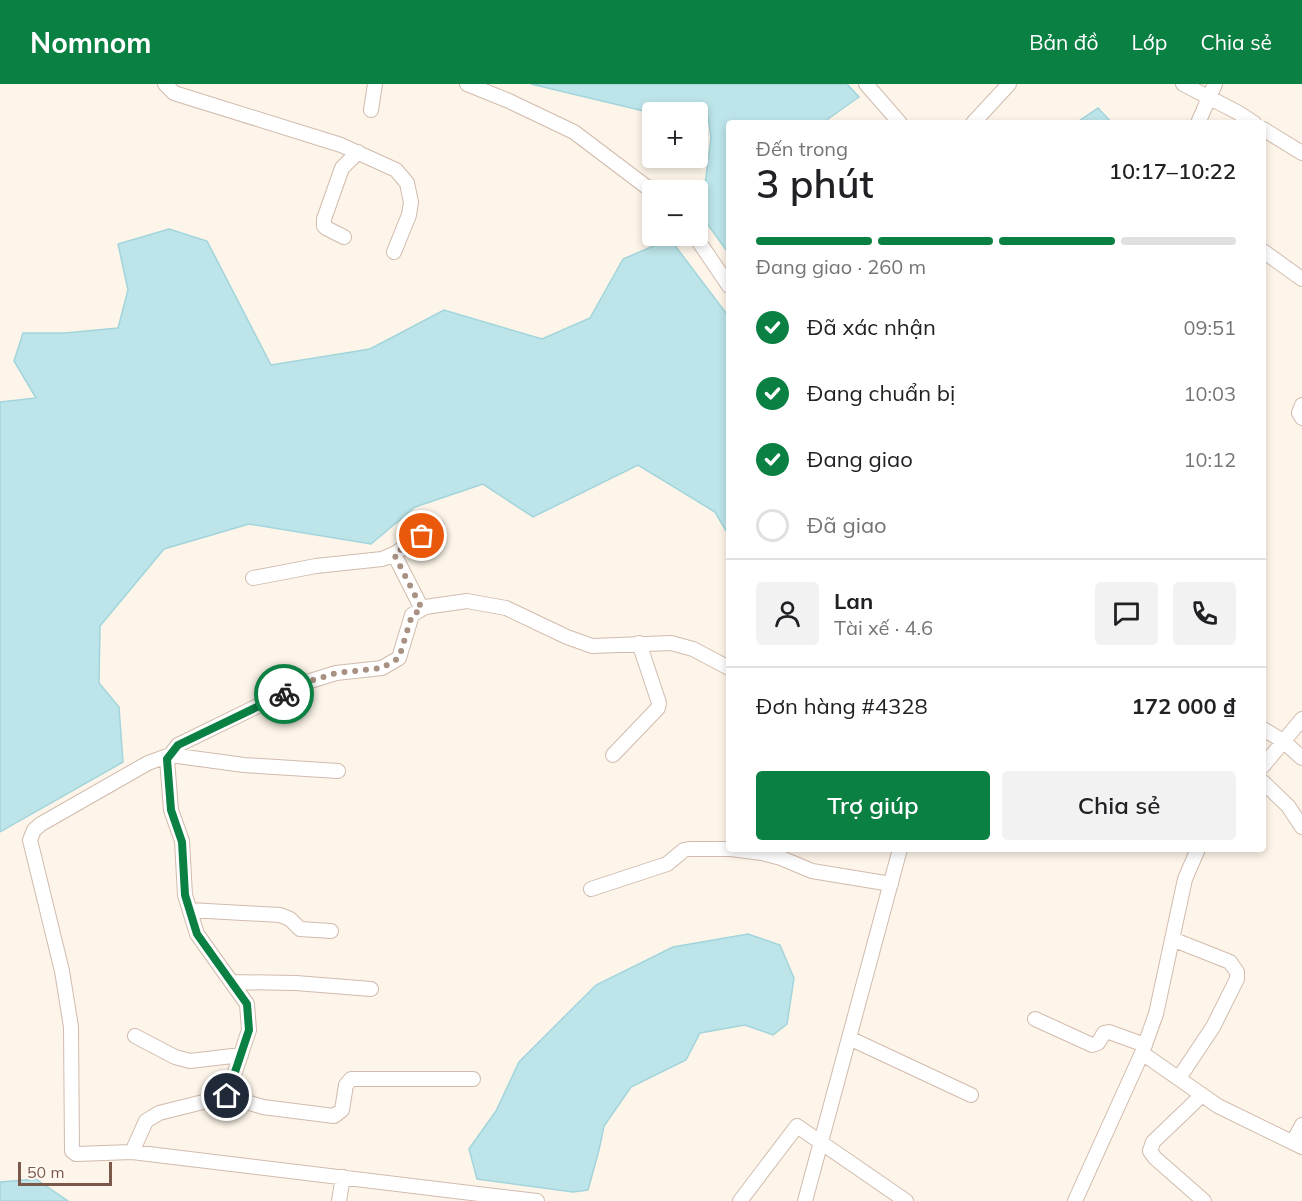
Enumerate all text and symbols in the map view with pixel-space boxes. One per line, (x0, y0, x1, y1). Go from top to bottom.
text: Nomnom (30, 25, 152, 60)
text: Bản đồ (1029, 29, 1098, 55)
text: Lớp (1131, 29, 1167, 55)
text: Chia sẻ (1200, 29, 1272, 55)
map controls (642, 102, 708, 246)
button: + (642, 102, 708, 168)
text: Đến trong (756, 136, 848, 161)
text: 10:17–10:22 (1109, 157, 1236, 185)
text: 3 phút (756, 159, 874, 208)
button: − (642, 180, 708, 246)
text: Đang giao · 260 m (756, 254, 926, 279)
icon: check (756, 311, 789, 344)
text: Đã xác nhận (807, 313, 936, 341)
text: 09:51 (1183, 315, 1236, 340)
icon: check (756, 377, 789, 410)
text: Đang chuẩn bị (807, 379, 955, 407)
text: 10:03 (1183, 381, 1236, 406)
icon: check (756, 443, 789, 476)
text: Đang giao (807, 445, 913, 473)
text: 10:12 (1183, 447, 1236, 472)
pin (396, 510, 447, 561)
text: Đã giao (807, 511, 887, 539)
icon: bag (405, 519, 438, 552)
button: person (756, 582, 819, 645)
button: chat (1095, 582, 1158, 645)
button: phone (1173, 582, 1236, 645)
text: Lan (834, 587, 873, 615)
text: Tài xế · 4.6 (834, 615, 933, 640)
courier (254, 664, 314, 724)
icon: bike (268, 678, 301, 711)
text: Đơn hàng #4328 (756, 692, 928, 720)
text: 172 000 ₫ (1132, 692, 1236, 720)
button: Trợ giúp (756, 771, 990, 840)
button: Chia sẻ (1002, 771, 1236, 840)
pin (201, 1070, 252, 1121)
icon: home (210, 1079, 243, 1112)
scale bar (18, 1159, 112, 1186)
text: 50 m (27, 1162, 64, 1182)

